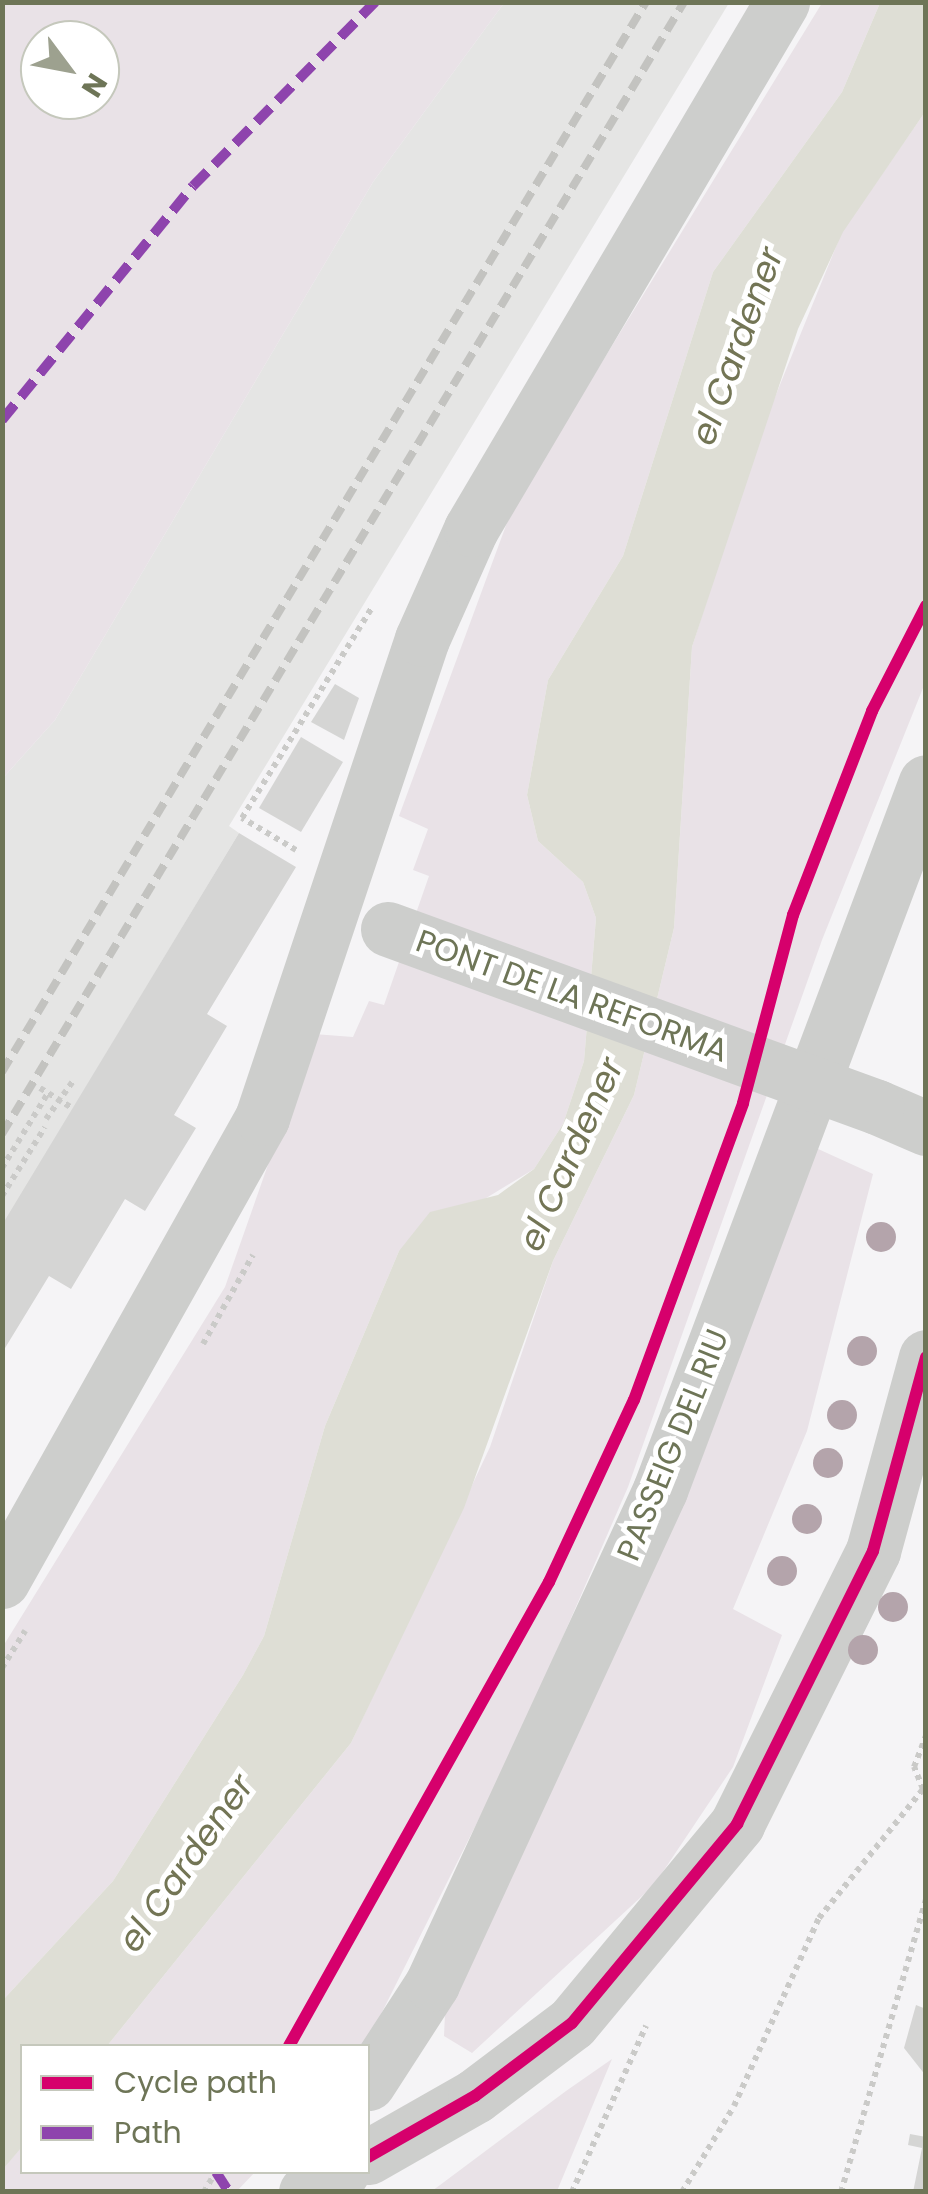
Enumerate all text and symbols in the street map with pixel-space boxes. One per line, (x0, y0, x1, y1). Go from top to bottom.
north arrow (20, 20, 120, 120)
text: N (72, 66, 116, 104)
water label: el Cardener (682, 242, 792, 450)
street label: PONT DE LA REFORMA (411, 922, 733, 1070)
water label: el Cardener (510, 1051, 632, 1257)
street label: PASSEIG DEL RIU (609, 1324, 737, 1566)
water label: el Cardener (109, 1766, 263, 1960)
legend (20, 2044, 370, 2174)
text: Cycle path (114, 2061, 277, 2104)
text: Path (114, 2111, 182, 2154)

